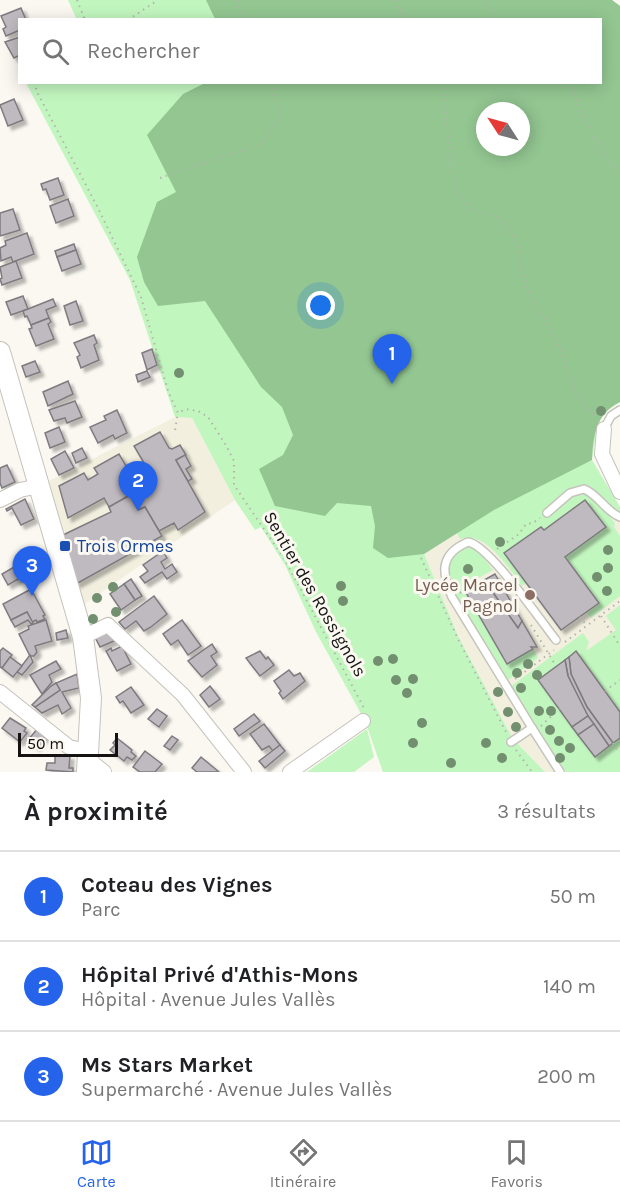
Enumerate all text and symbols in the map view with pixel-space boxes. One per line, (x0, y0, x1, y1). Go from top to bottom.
search box (18, 18, 602, 84)
icon: search (39, 35, 72, 68)
text: Rechercher (87, 38, 200, 64)
north arrow (476, 102, 530, 156)
your location (306, 291, 335, 320)
pin: 1 (372, 334, 412, 384)
pin: 2 (118, 462, 158, 511)
street label: Sentier des Rossignols (259, 507, 371, 681)
place label: Trois Ormes (77, 535, 174, 557)
marker: Trois Ormes (58, 539, 72, 553)
pin: 3 (12, 546, 51, 596)
place label: Lycée Marcel Pagnol (414, 574, 518, 617)
marker: Lycée Marcel Pagnol (523, 588, 537, 602)
scale bar (18, 730, 118, 758)
text: 50 m (27, 734, 64, 753)
text: À proximité (24, 796, 168, 827)
text: 3 résultats (497, 800, 596, 823)
text: Coteau des Vignes (81, 872, 273, 898)
text: 1 (40, 885, 47, 908)
text: 50 m (549, 885, 596, 908)
text: Parc (81, 898, 121, 921)
text: Hôpital Privé d'Athis-Mons (81, 962, 358, 988)
text: 2 (37, 975, 50, 998)
text: 140 m (543, 975, 596, 998)
text: Hôpital · Avenue Jules Vallès (81, 988, 336, 1011)
text: Ms Stars Market (81, 1052, 253, 1078)
text: 3 (37, 1065, 50, 1088)
text: 200 m (537, 1065, 596, 1088)
text: Supermarché · Avenue Jules Vallès (81, 1078, 393, 1101)
tab: Carte (77, 1136, 116, 1191)
tab: Itinéraire (270, 1136, 336, 1191)
tab: Favoris (490, 1136, 543, 1191)

